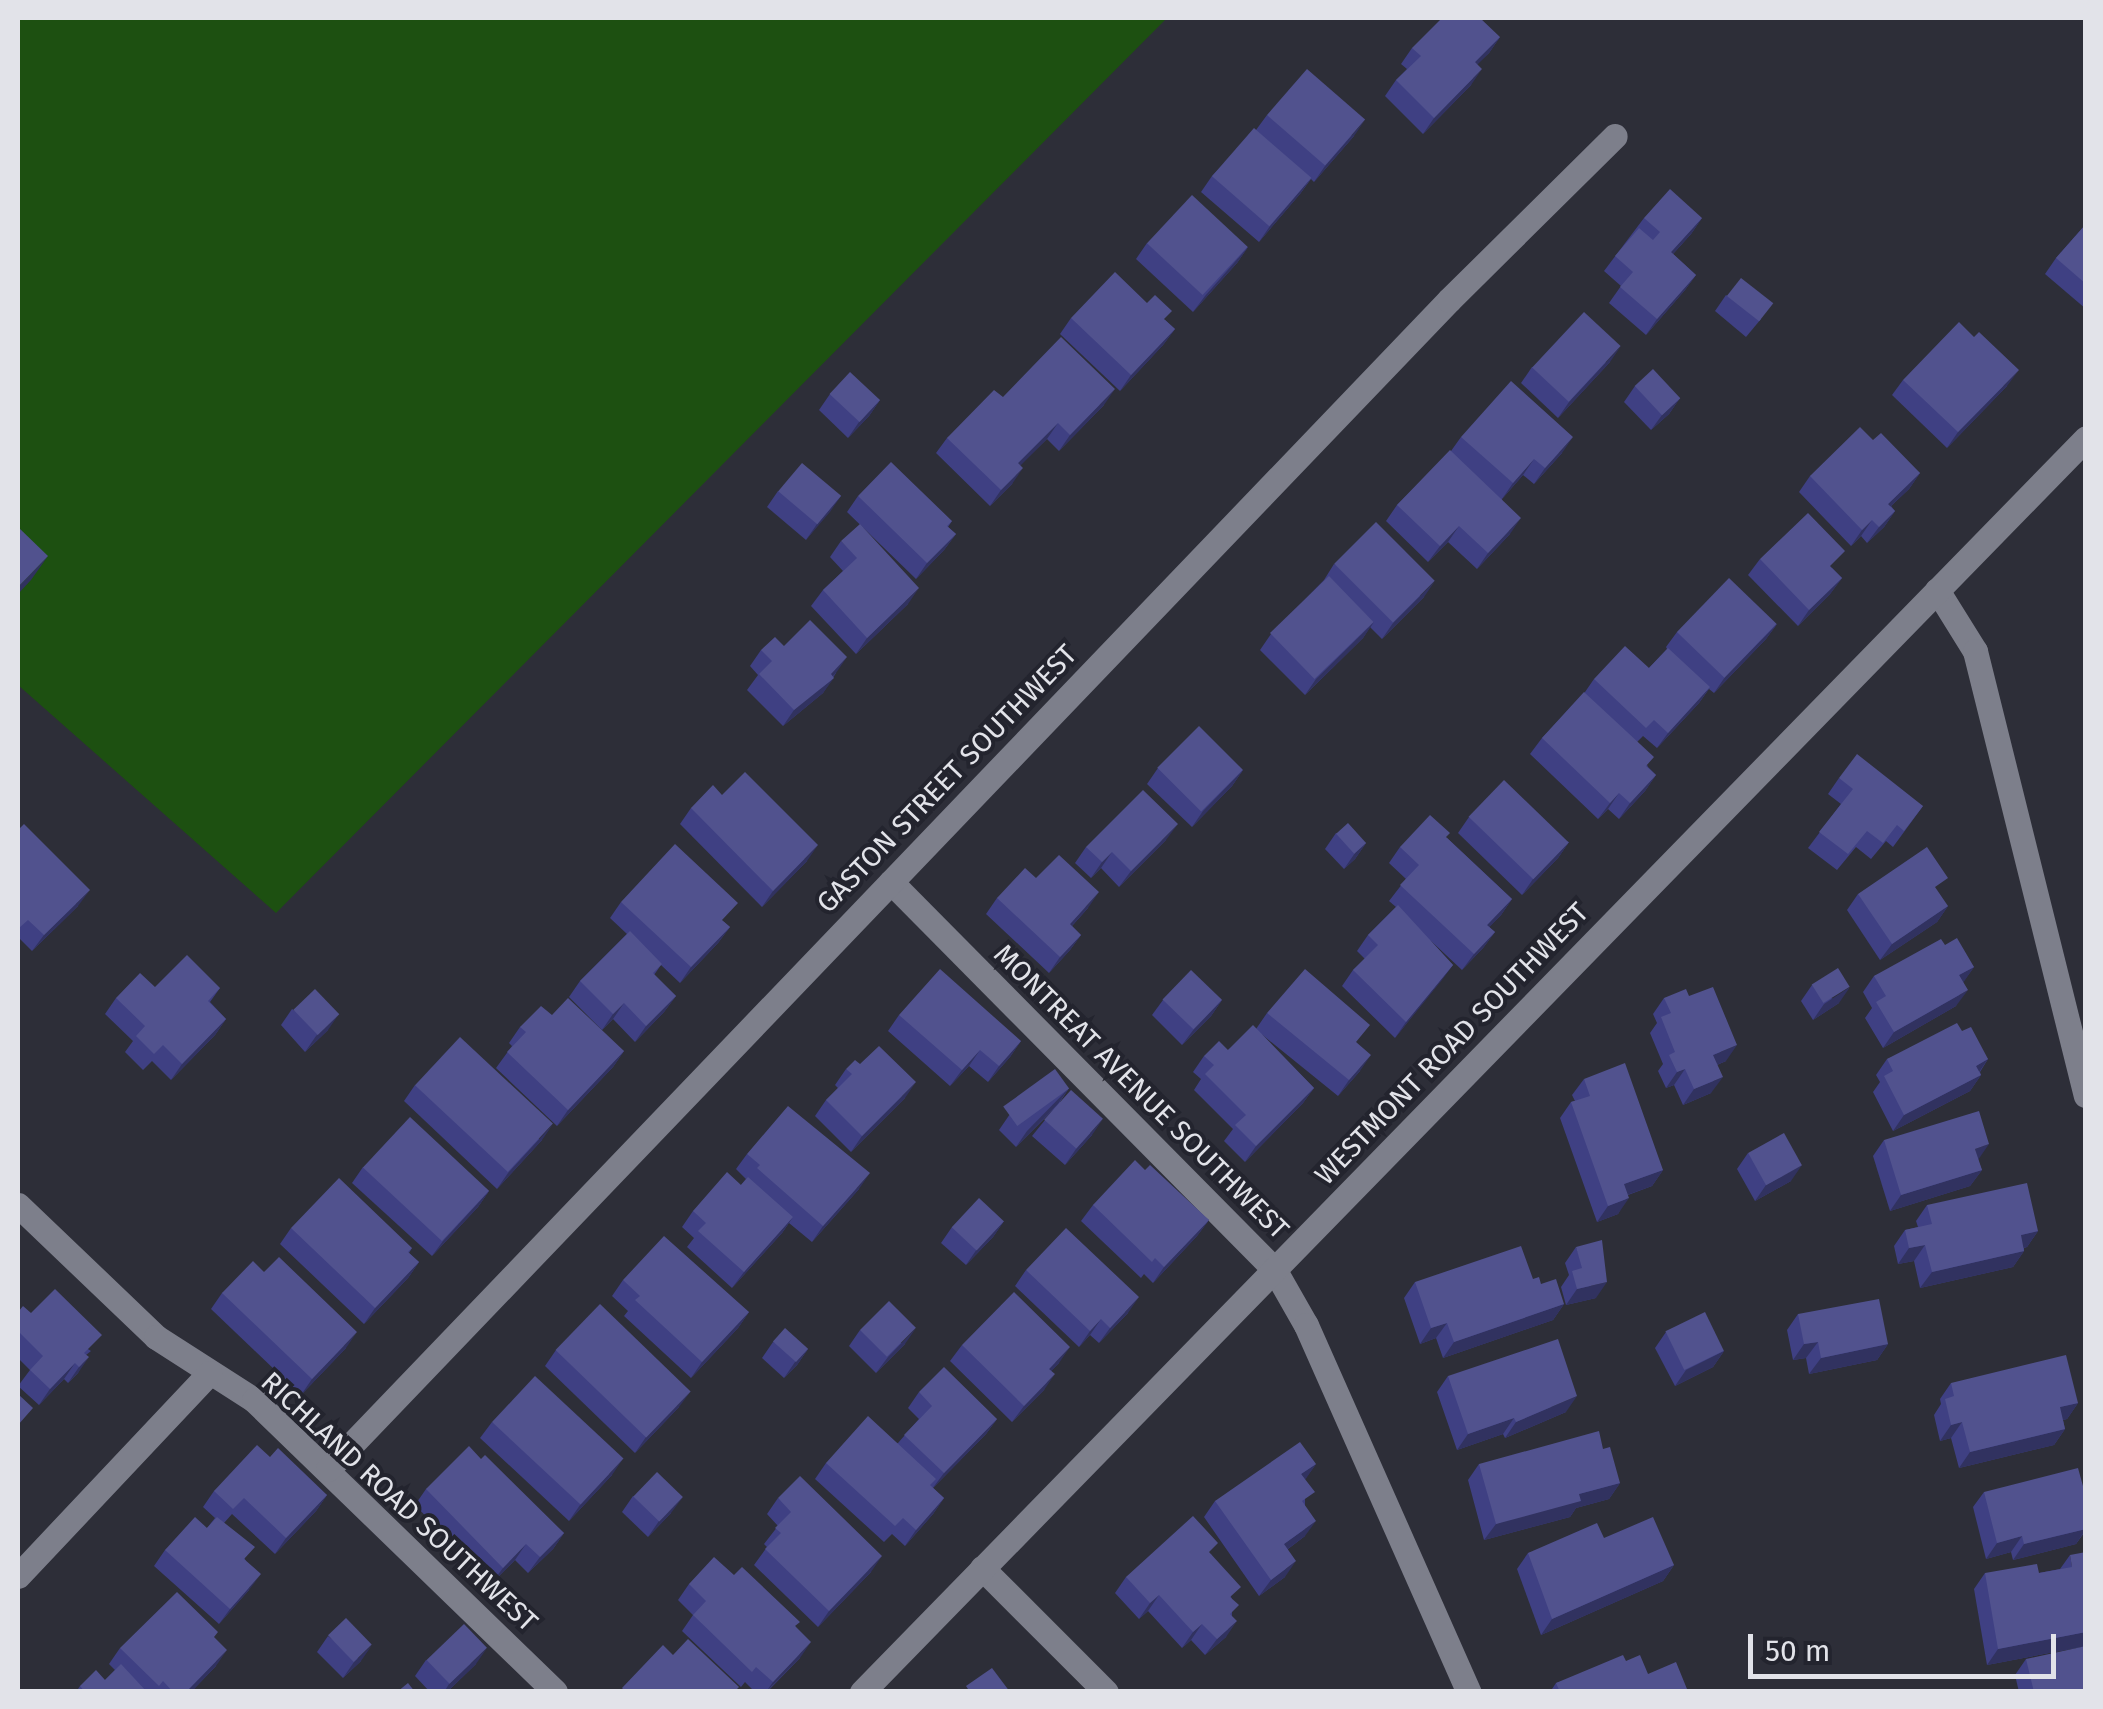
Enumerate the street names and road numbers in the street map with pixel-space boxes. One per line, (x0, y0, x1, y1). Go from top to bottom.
street label: GASTON STREET SOUTHWEST (810, 638, 1084, 920)
street label: WESTMONT ROAD SOUTHWEST (1308, 896, 1596, 1192)
street label: MONTREAT AVENUE SOUTHWEST (987, 938, 1295, 1246)
street label: RICHLAND ROAD SOUTHWEST (254, 1365, 544, 1639)

